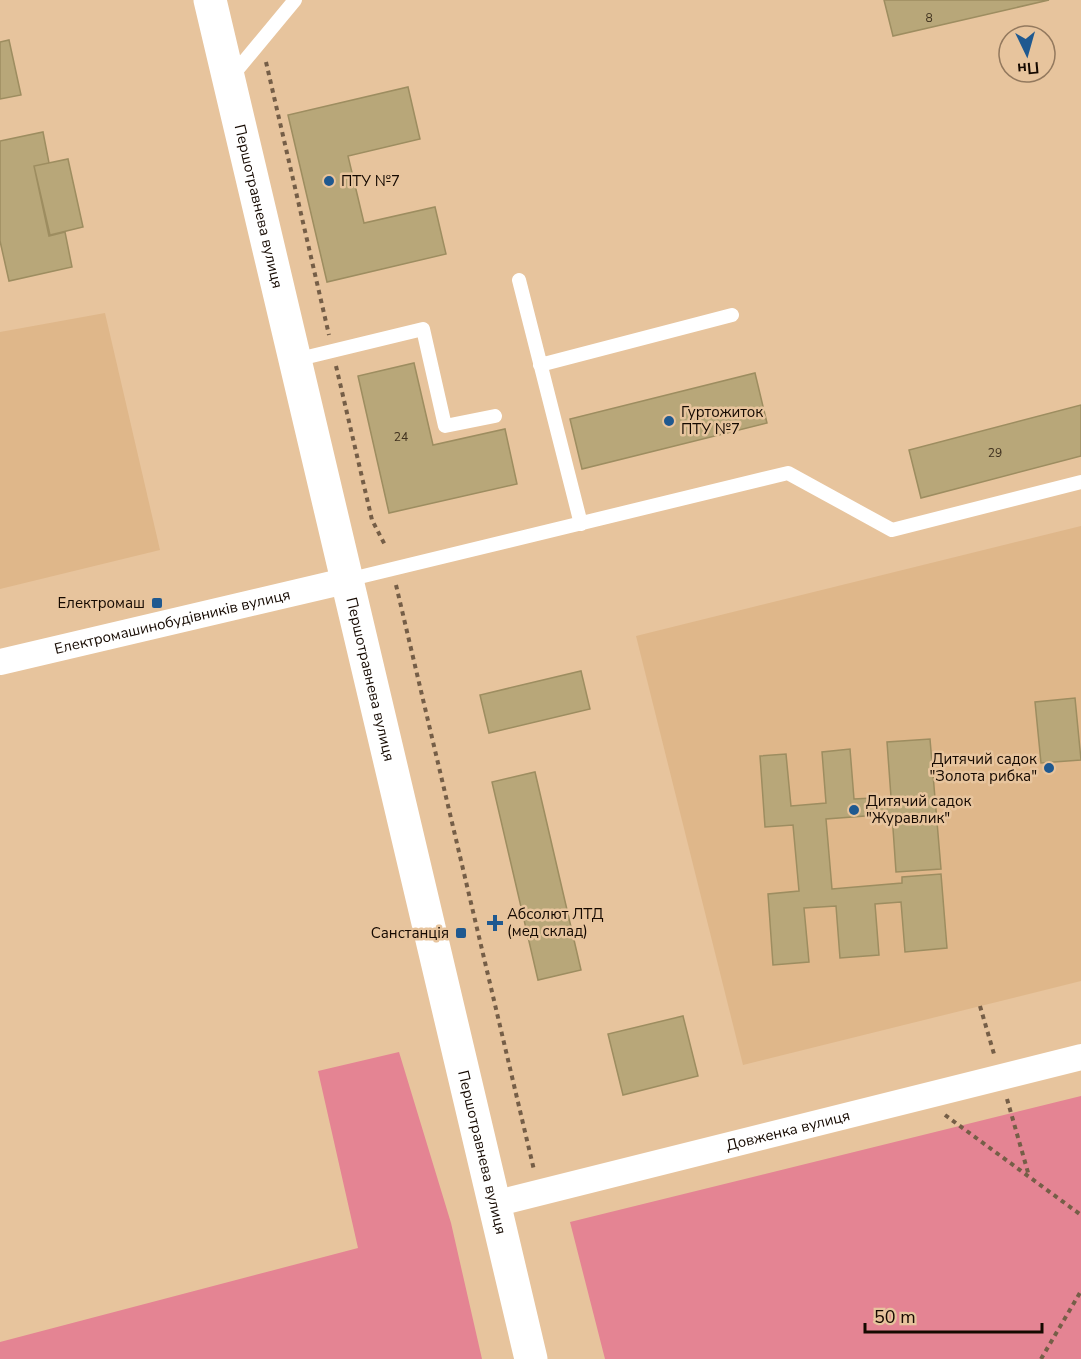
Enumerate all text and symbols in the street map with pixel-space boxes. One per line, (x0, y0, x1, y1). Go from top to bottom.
house number: 8 (925, 10, 933, 26)
north arrow (997, 24, 1057, 84)
text: Пн (1016, 56, 1040, 80)
street label: Першотравнева вулиця (230, 122, 288, 290)
place label: ПТУ №7 (341, 171, 400, 191)
marker: ПТУ №7 (322, 174, 336, 188)
place label: Гуртожиток ПТУ №7 (681, 402, 763, 439)
marker: Гуртожиток ПТУ №7 (662, 414, 676, 428)
house number: 24 (394, 429, 408, 445)
house number: 29 (988, 445, 1002, 461)
street label: Електромашинобудівників вулиця (52, 584, 292, 659)
place label: Електромаш (58, 593, 145, 613)
street label: Першотравнева вулиця (341, 595, 399, 763)
marker: Електромаш (150, 596, 164, 610)
place label: Дитячий садок "Золота рибка" (930, 749, 1037, 786)
marker: Дитячий садок "Золота рибка" (1042, 761, 1056, 775)
place label: Дитячий садок "Журавлик" (866, 791, 971, 828)
marker: Дитячий садок "Журавлик" (847, 803, 861, 817)
place label: Абсолют ЛТД (мед склад) (507, 904, 604, 941)
marker: Абсолют ЛТД (мед склад) (488, 916, 502, 930)
place label: Санстанція (371, 923, 449, 943)
marker: Санстанція (454, 926, 468, 940)
street label: Першотравнева вулиця (453, 1068, 511, 1236)
street label: Довженка вулиця (724, 1105, 852, 1156)
scale bar (865, 1296, 1042, 1334)
text: 50 m (874, 1305, 916, 1329)

